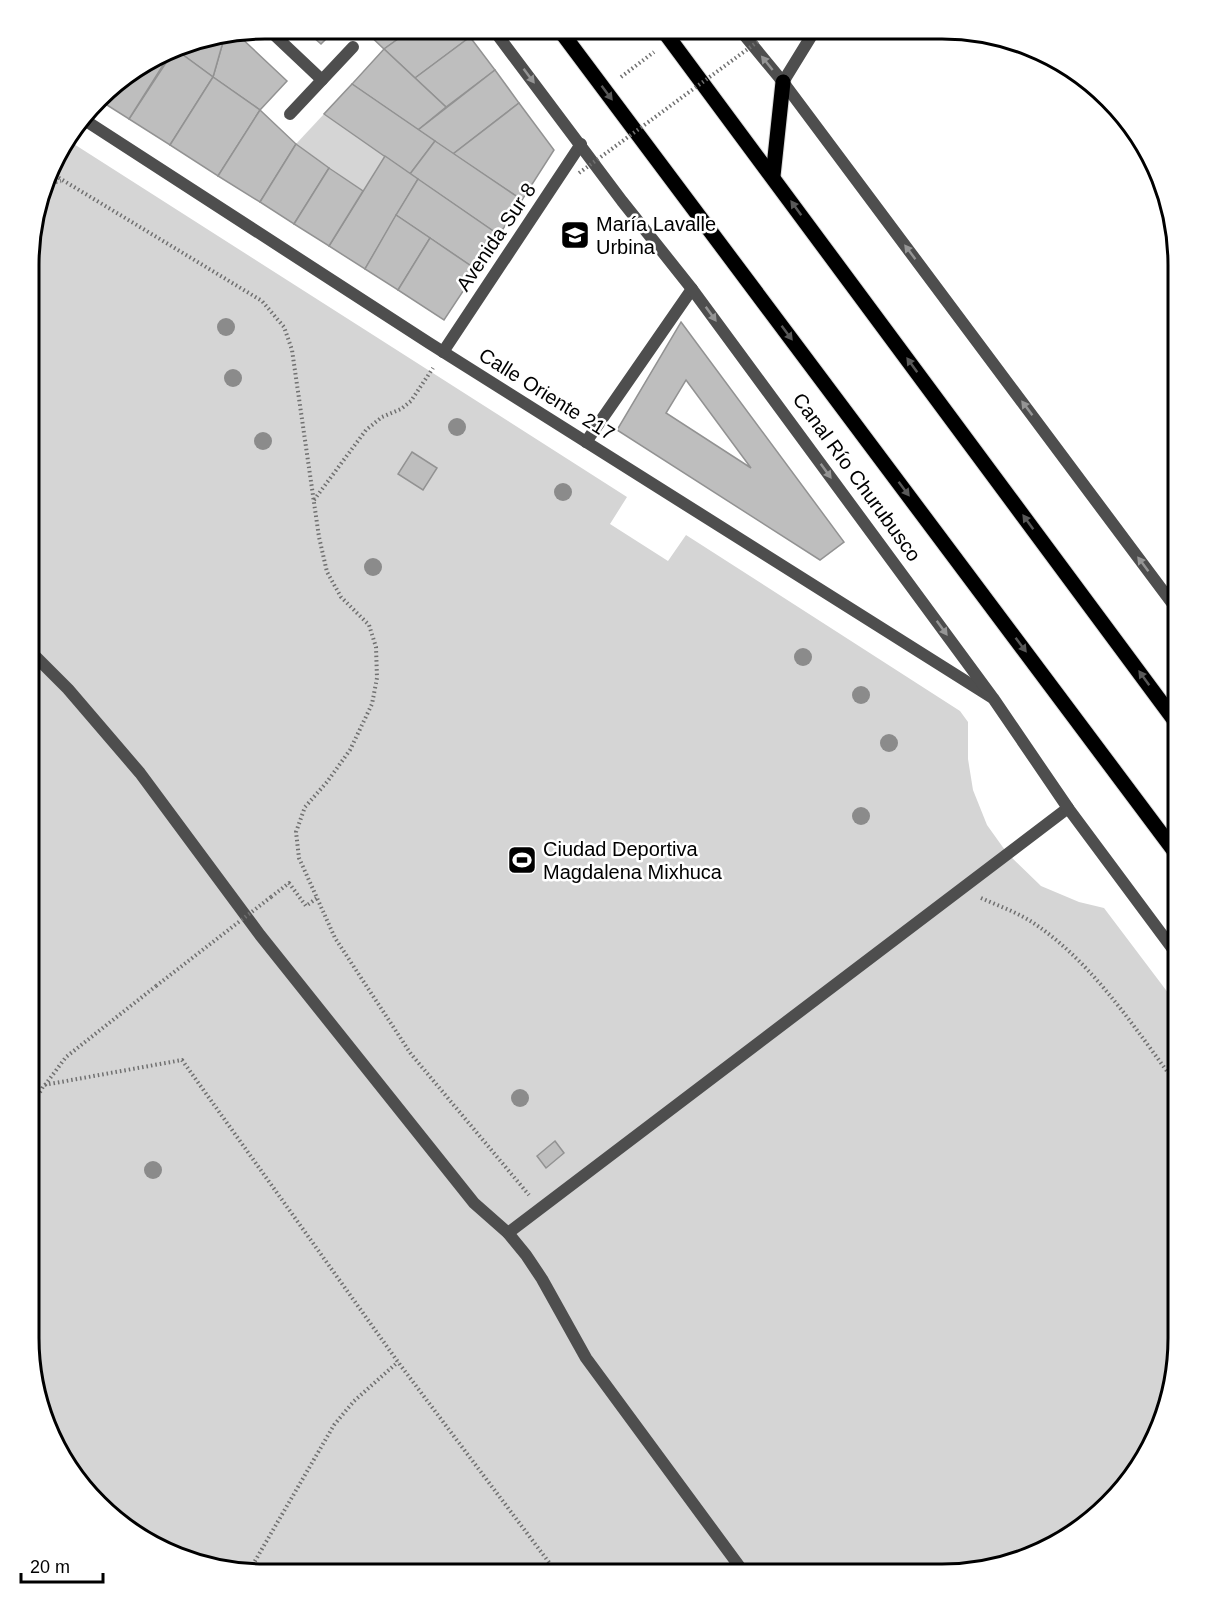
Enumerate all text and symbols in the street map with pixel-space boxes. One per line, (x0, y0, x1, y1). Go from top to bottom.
one-way arrow (761, 55, 774, 71)
one-way arrow (523, 67, 535, 83)
one-way arrow (601, 85, 613, 101)
street label: Avenida Sur 8 (452, 179, 540, 295)
one-way arrow (790, 200, 802, 216)
place label: María Lavalle Urbina (596, 213, 716, 258)
school or university icon: María Lavalle Urbina (559, 219, 591, 251)
one-way arrow (904, 244, 916, 260)
one-way arrow (705, 306, 717, 322)
one-way arrow (781, 325, 793, 341)
street label: Calle Oriente 217 (475, 343, 619, 445)
one-way arrow (906, 357, 918, 373)
street label: Canal Río Churubusco (789, 389, 925, 565)
one-way arrow (1021, 401, 1033, 416)
one-way arrow (820, 464, 832, 479)
one-way arrow (897, 482, 909, 497)
one-way arrow (1022, 514, 1034, 529)
one-way arrow (1138, 557, 1150, 572)
one-way arrow (936, 620, 948, 636)
one-way arrow (1014, 638, 1026, 653)
one-way arrow (1138, 671, 1150, 686)
place label: Ciudad Deportiva Magdalena Mixhuca (543, 838, 723, 883)
sports icon: Ciudad Deportiva Magdalena Mixhuca (506, 844, 538, 876)
scale bar (21, 1546, 104, 1584)
text: 20 m (30, 1557, 70, 1577)

